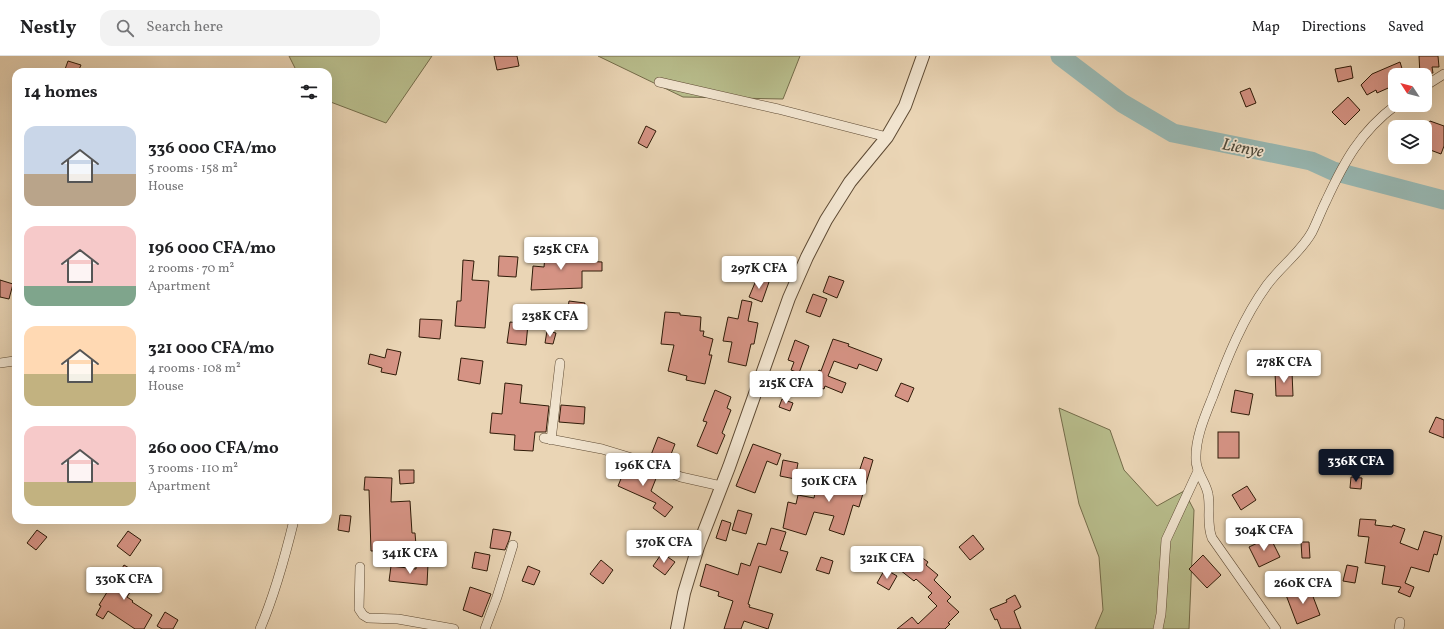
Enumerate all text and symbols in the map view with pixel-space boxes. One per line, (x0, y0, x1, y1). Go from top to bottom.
search box (100, 10, 380, 46)
text: Nestly (20, 15, 76, 41)
icon: search (114, 17, 136, 39)
text: Search here (146, 17, 223, 38)
text: Map (1252, 18, 1280, 37)
text: Directions (1302, 18, 1366, 37)
text: Saved (1388, 18, 1424, 37)
north arrow (1388, 68, 1432, 112)
map controls (1388, 68, 1432, 164)
text: 14 homes (24, 81, 98, 104)
icon: filters (298, 81, 320, 103)
button: layers (1388, 120, 1432, 164)
water label: Lienye (1220, 133, 1266, 164)
text: 336 000 CFA/mo (148, 137, 277, 160)
icon: home (56, 142, 104, 190)
text: 5 rooms · 158 m² (148, 160, 238, 178)
text: House (148, 178, 184, 196)
text: 196 000 CFA/mo (148, 237, 276, 260)
pin: 525K CFA (520, 237, 602, 271)
text: 525K CFA (533, 241, 589, 259)
icon: home (56, 242, 104, 290)
pin: 297K CFA (718, 256, 800, 290)
text: 2 rooms · 70 m² (148, 260, 234, 278)
text: 297K CFA (731, 260, 787, 278)
text: Apartment (148, 278, 211, 296)
pin: 238K CFA (509, 304, 591, 338)
text: 238K CFA (522, 308, 578, 326)
text: 321 000 CFA/mo (148, 337, 274, 360)
icon: home (56, 342, 104, 390)
pin: 278K CFA (1243, 350, 1325, 384)
text: 278K CFA (1256, 354, 1312, 372)
text: 4 rooms · 108 m² (148, 360, 241, 378)
pin: 215K CFA (745, 371, 827, 405)
text: 215K CFA (759, 375, 813, 393)
text: House (148, 378, 184, 396)
text: 260 000 CFA/mo (148, 437, 279, 460)
icon: home (56, 442, 104, 490)
pin: 336K CFA (1315, 449, 1397, 483)
pin: 196K CFA (602, 453, 684, 487)
text: 336K CFA (1328, 453, 1384, 471)
text: 196K CFA (615, 457, 671, 475)
text: 3 rooms · 110 m² (148, 460, 238, 478)
pin: 501K CFA (788, 469, 870, 503)
text: 501K CFA (801, 473, 857, 491)
text: Apartment (148, 478, 211, 496)
pin: 304K CFA (1223, 518, 1305, 552)
text: 304K CFA (1235, 522, 1293, 540)
pin: 370K CFA (623, 530, 705, 564)
text: 370K CFA (636, 534, 692, 552)
pin: 341K CFA (369, 541, 451, 575)
text: 341K CFA (382, 545, 438, 563)
pin: 321K CFA (846, 546, 928, 580)
text: 321K CFA (859, 550, 915, 568)
pin: 330K CFA (83, 567, 165, 601)
text: 330K CFA (95, 571, 153, 589)
pin: 260K CFA (1262, 571, 1344, 605)
text: 260K CFA (1274, 575, 1332, 593)

